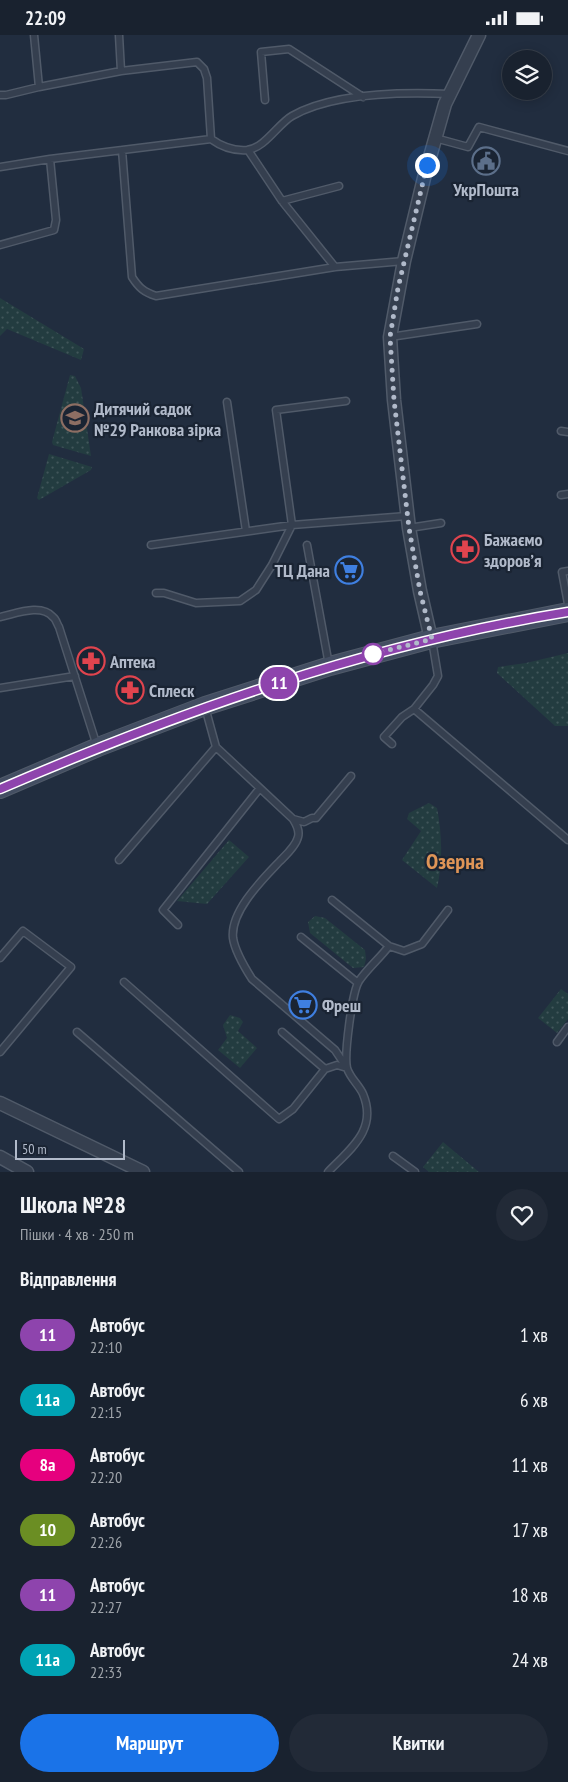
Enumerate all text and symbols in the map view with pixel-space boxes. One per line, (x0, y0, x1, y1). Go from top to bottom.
text: 22:09 (25, 6, 66, 30)
map controls (502, 50, 552, 100)
button: layers (502, 50, 552, 100)
public building icon: УкрПошта (471, 146, 501, 176)
your location (415, 153, 440, 178)
place label: УкрПошта (452, 178, 519, 201)
place label: Дитячий садок №29 Ранкова зірка (94, 397, 221, 441)
school or university icon: Дитячий садок №29 Ранкова зірка (60, 403, 90, 433)
place label: Бажаємо здоровʼя (484, 528, 543, 572)
pharmacy icon: Бажаємо здоровʼя (450, 534, 480, 564)
supermarket icon: ТЦ Дана (334, 555, 364, 585)
place label: ТЦ Дана (275, 559, 330, 582)
unlabelled marker (362, 643, 384, 665)
pharmacy icon: Аптека (76, 646, 106, 676)
place label: Аптека (109, 650, 156, 673)
line badge: 11 (256, 667, 302, 699)
text: 11 (270, 671, 288, 694)
pharmacy icon: Сплеск (115, 675, 145, 705)
place label: Сплеск (149, 679, 195, 702)
district label: Озерна (426, 847, 484, 875)
supermarket icon: Фреш (288, 990, 318, 1020)
place label: Фреш (322, 994, 361, 1017)
scale bar (15, 1137, 125, 1160)
text: 50 m (22, 1140, 47, 1158)
text: Школа №28 (20, 1189, 126, 1220)
button: heart (496, 1189, 548, 1241)
text: Пішки · 4 хв · 250 m (20, 1224, 134, 1244)
text: Відправлення (20, 1267, 117, 1291)
text: Автобус (90, 1313, 145, 1337)
text: 11 (39, 1323, 56, 1346)
text: 1 хв (520, 1323, 548, 1347)
text: 22:10 (90, 1337, 122, 1357)
text: Автобус (90, 1378, 145, 1402)
text: 11а (35, 1388, 60, 1411)
text: 6 хв (520, 1388, 548, 1412)
text: 22:15 (90, 1402, 122, 1422)
text: Автобус (90, 1443, 145, 1467)
text: 8а (39, 1453, 56, 1476)
text: 11 хв (511, 1453, 548, 1477)
text: 22:20 (90, 1467, 122, 1487)
text: Автобус (90, 1508, 145, 1532)
text: 10 (39, 1518, 56, 1541)
text: 17 хв (512, 1518, 548, 1542)
text: 22:26 (90, 1532, 122, 1552)
text: Автобус (90, 1573, 145, 1597)
text: 11 (39, 1583, 56, 1606)
text: 18 хв (511, 1583, 548, 1607)
text: 22:27 (90, 1597, 122, 1617)
text: Автобус (90, 1638, 145, 1662)
text: 11а (35, 1648, 60, 1671)
text: 24 хв (511, 1648, 548, 1672)
text: 22:33 (90, 1662, 122, 1682)
button: Маршрут (20, 1714, 279, 1772)
button: Квитки (289, 1714, 548, 1772)

